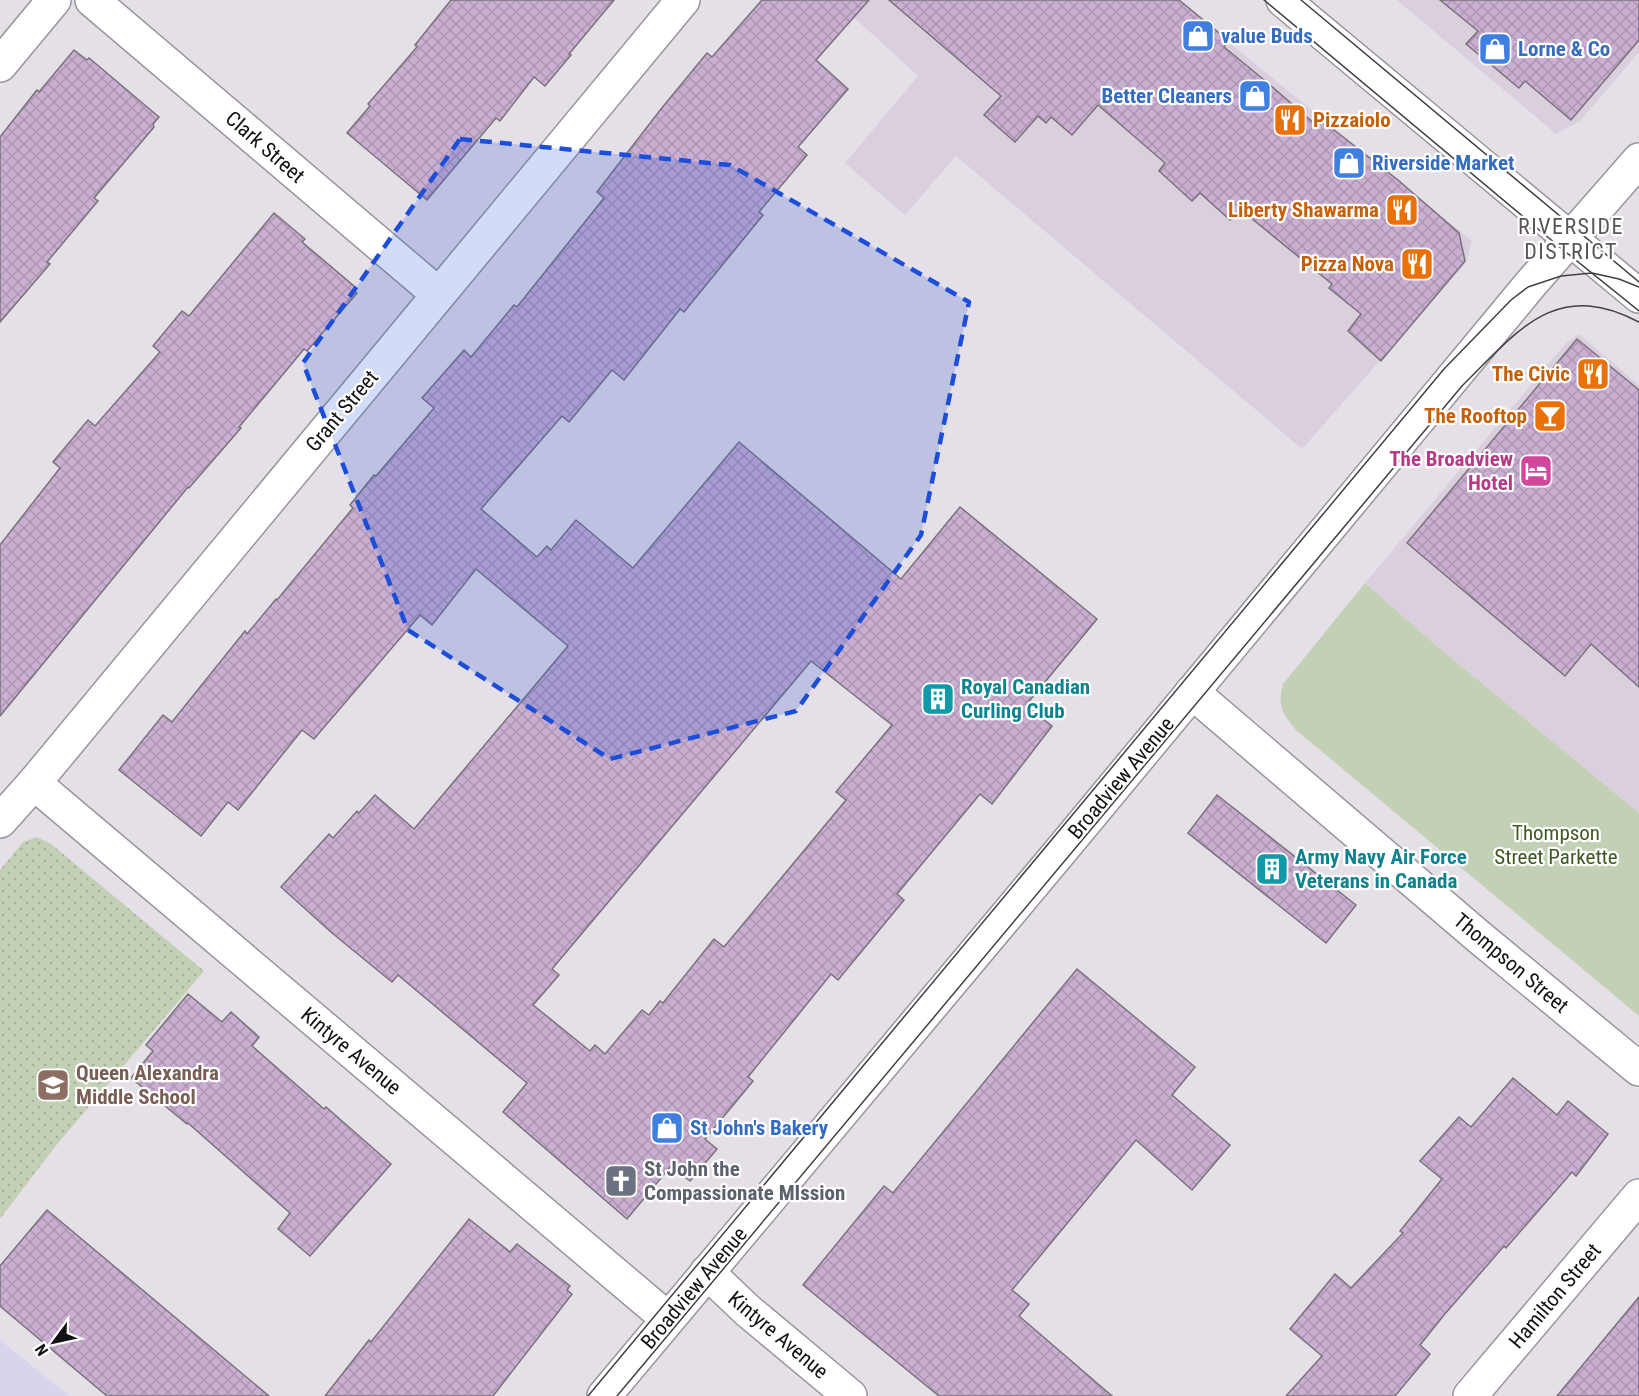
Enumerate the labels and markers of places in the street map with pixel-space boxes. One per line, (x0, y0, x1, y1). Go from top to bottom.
shop icon: value Buds (1180, 18, 1216, 54)
place label: value Buds (1221, 24, 1313, 48)
shop icon: Lorne & Co (1477, 31, 1513, 67)
place label: Lorne & Co (1518, 37, 1610, 61)
shop icon: Better Cleaners (1237, 78, 1273, 114)
place label: Better Cleaners (1101, 84, 1232, 108)
restaurant icon: Pizzaiolo (1272, 102, 1308, 138)
place label: Pizzaiolo (1313, 108, 1391, 132)
shop icon: Riverside Market (1331, 145, 1367, 181)
place label: Riverside Market (1372, 151, 1514, 175)
restaurant icon: Liberty Shawarma (1384, 192, 1420, 228)
place label: Liberty Shawarma (1228, 198, 1379, 222)
restaurant icon: Pizza Nova (1399, 246, 1435, 282)
place label: Pizza Nova (1301, 252, 1394, 276)
restaurant icon: The Civic (1575, 356, 1611, 392)
place label: The Civic (1492, 362, 1570, 386)
bar icon: The Rooftop (1532, 398, 1568, 434)
place label: The Rooftop (1424, 404, 1527, 428)
place label: The Broadview Hotel (1389, 447, 1513, 495)
hotel icon: The Broadview Hotel (1518, 453, 1554, 489)
place label: Royal Canadian Curling Club (961, 675, 1090, 723)
building icon: Royal Canadian Curling Club (920, 681, 956, 717)
place label: Army Navy Air Force Veterans in Canada (1295, 845, 1467, 893)
building icon: Army Navy Air Force Veterans in Canada (1254, 851, 1290, 887)
place label: Queen Alexandra Middle School (76, 1061, 219, 1109)
school or university icon: Queen Alexandra Middle School (35, 1067, 71, 1103)
shop icon: St John's Bakery (649, 1110, 685, 1146)
place label: St John's Bakery (690, 1116, 829, 1140)
place label: St John the Compassionate MIssion (644, 1157, 845, 1205)
church icon: St John the Compassionate MIssion (603, 1163, 639, 1199)

